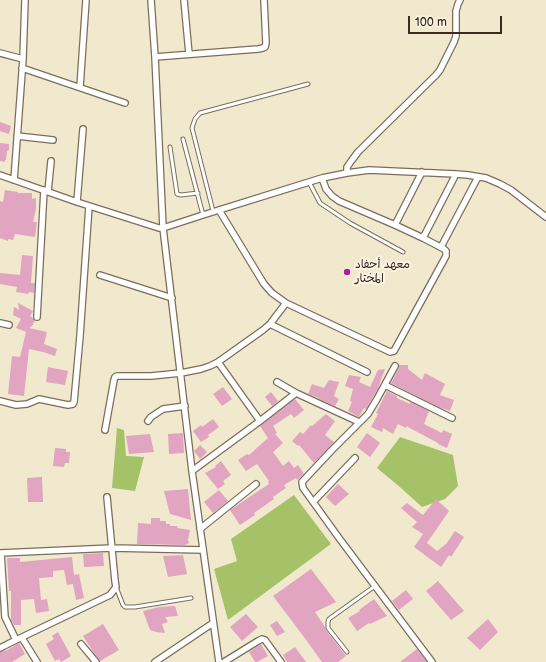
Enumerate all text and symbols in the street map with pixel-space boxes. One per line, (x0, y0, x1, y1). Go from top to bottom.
scale bar (410, 8, 504, 34)
text: 100 m (415, 15, 447, 30)
place label: معهد أحفاد المختار (355, 258, 410, 286)
marker: معهد أحفاد المختار (342, 267, 352, 277)

